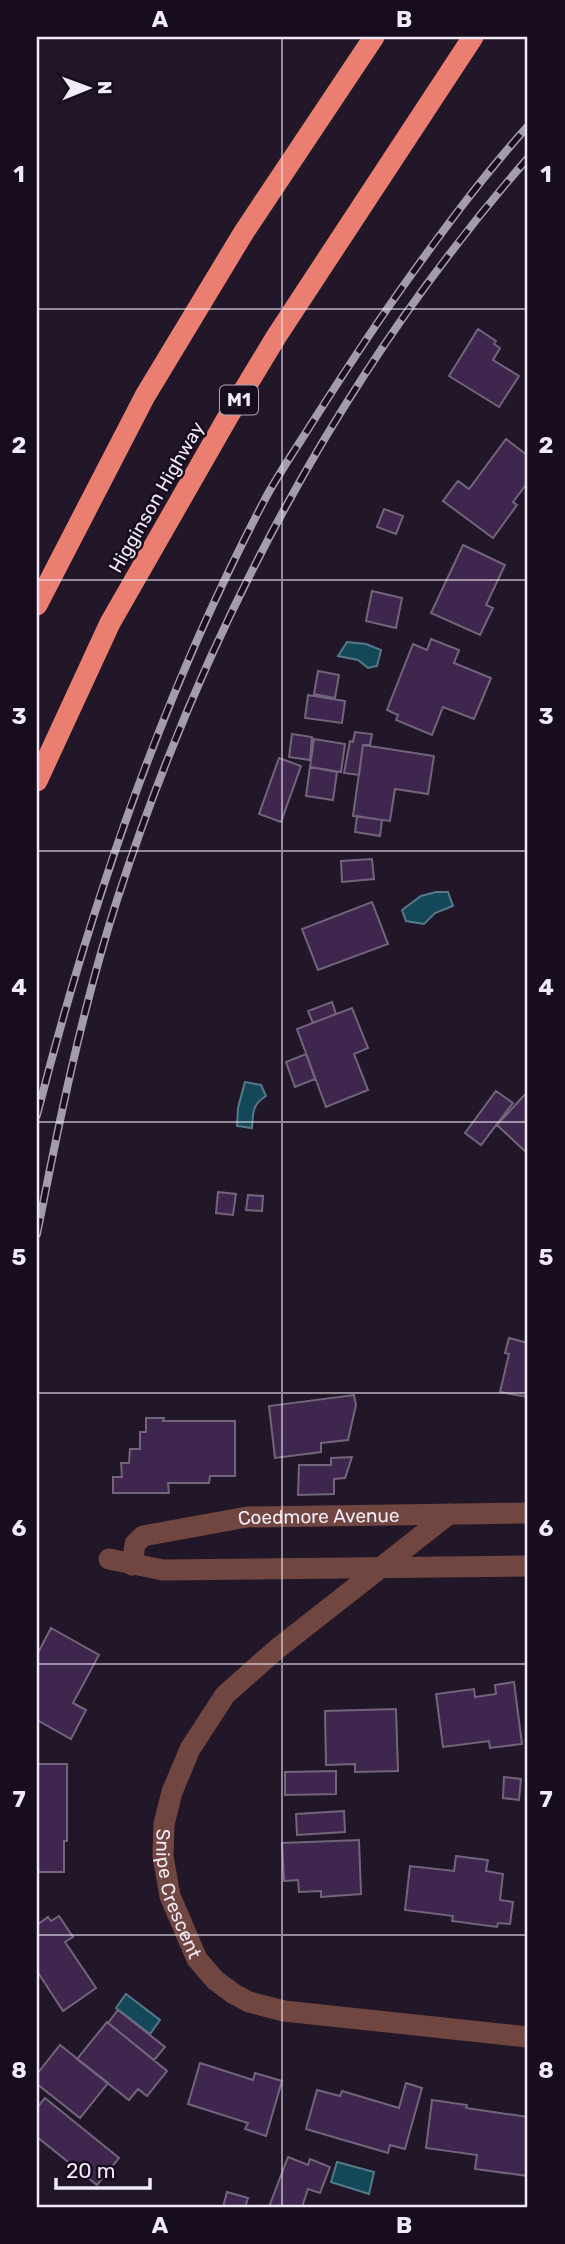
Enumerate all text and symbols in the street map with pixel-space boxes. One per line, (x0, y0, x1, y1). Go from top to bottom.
text: A (152, 5, 169, 33)
text: B (396, 5, 412, 33)
north arrow (52, 52, 122, 122)
text: N (93, 81, 116, 95)
text: 1 (13, 160, 25, 188)
text: 1 (540, 160, 552, 188)
road number: M1 (220, 386, 258, 414)
street label: Higginson Highway (104, 418, 209, 577)
text: 2 (12, 431, 26, 459)
text: 2 (539, 431, 553, 459)
text: 3 (11, 702, 27, 730)
text: 3 (538, 702, 554, 730)
text: 4 (11, 973, 27, 1001)
text: 4 (538, 973, 554, 1001)
text: 5 (12, 1243, 27, 1271)
text: 5 (539, 1243, 554, 1271)
street label: Coedmore Avenue (236, 1504, 400, 1530)
text: 6 (12, 1514, 27, 1542)
text: 6 (539, 1514, 554, 1542)
text: 7 (12, 1785, 26, 1813)
text: 7 (539, 1785, 553, 1813)
street label: Snipe Crescent (151, 1828, 207, 1962)
text: 8 (11, 2056, 27, 2084)
text: 8 (538, 2056, 554, 2084)
scale bar (56, 2146, 150, 2190)
text: 20 m (66, 2158, 115, 2183)
text: A (152, 2211, 169, 2239)
text: B (396, 2211, 412, 2239)

